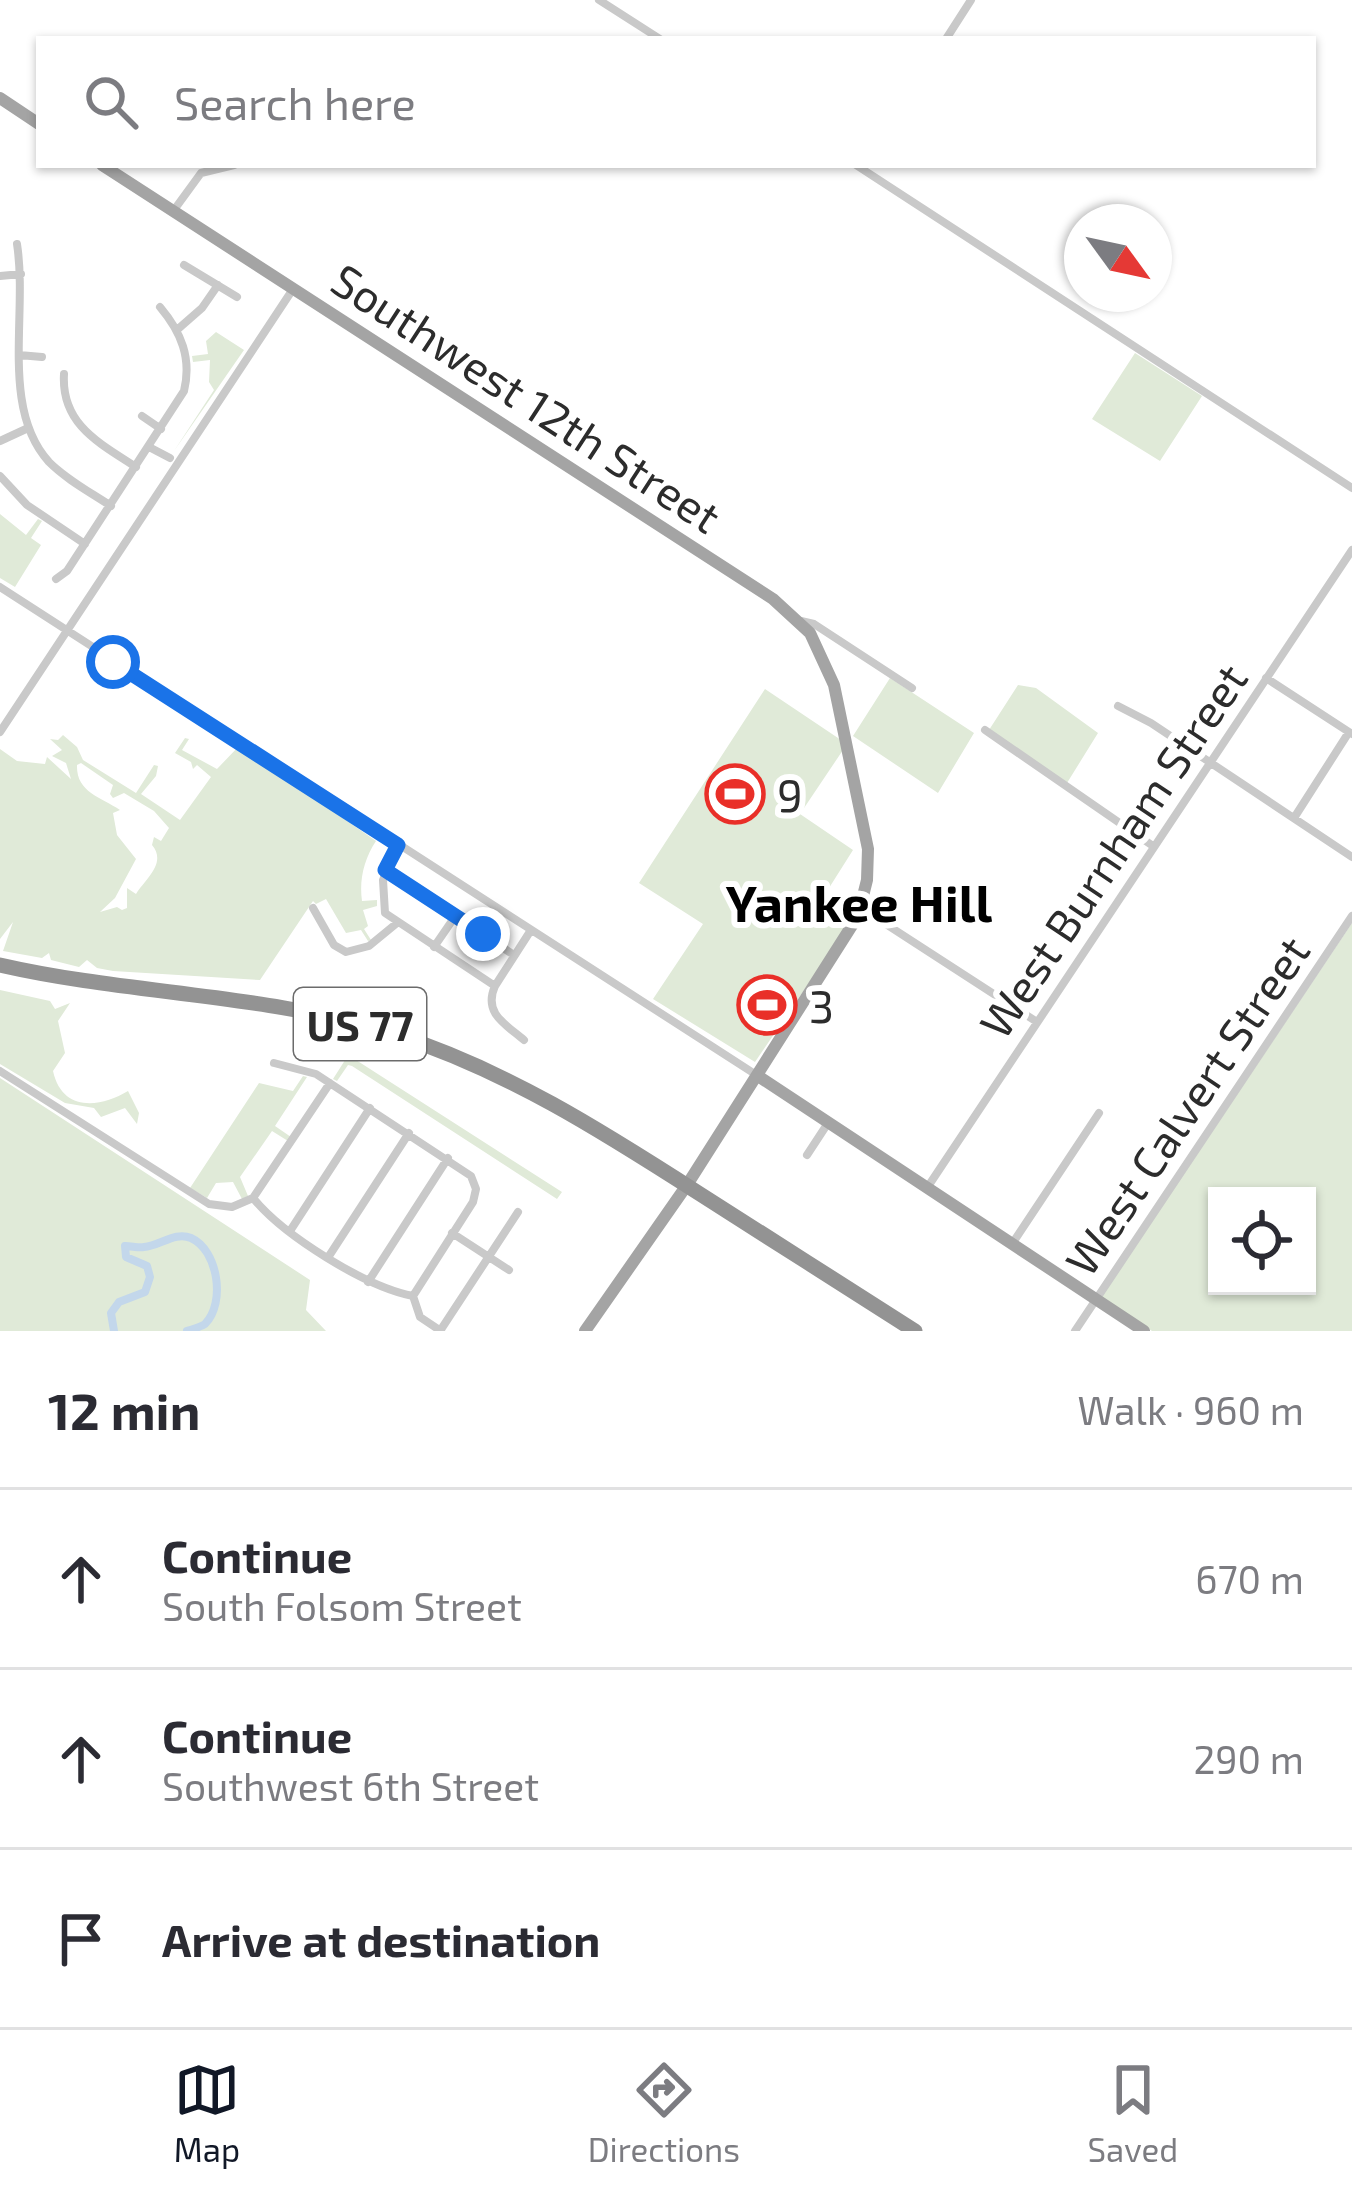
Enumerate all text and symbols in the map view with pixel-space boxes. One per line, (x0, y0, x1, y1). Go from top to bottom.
search box (36, 36, 1316, 168)
icon: search (78, 69, 144, 135)
text: Search here (174, 75, 416, 129)
north arrow (1064, 204, 1172, 312)
street label: Southwest 12th Street (323, 251, 731, 543)
route start (86, 635, 140, 689)
street label: West Burnham Street (967, 653, 1257, 1047)
sports icon: 9 (704, 763, 766, 825)
place label: 9 (777, 767, 803, 821)
district label: Yankee Hill (726, 871, 993, 932)
route end (456, 907, 510, 961)
street label: West Calvert Street (1053, 925, 1319, 1285)
sports icon: 3 (736, 974, 798, 1036)
place label: 3 (809, 978, 834, 1032)
road number: US 77 (294, 988, 426, 1060)
map controls (1208, 1187, 1316, 1295)
button: locate (1208, 1187, 1316, 1295)
text: 12 min (48, 1379, 200, 1440)
text: Walk · 960 m (1077, 1386, 1304, 1433)
text: Continue (162, 1528, 352, 1582)
icon: ahead (48, 1546, 114, 1612)
text: 670 m (1195, 1555, 1304, 1602)
text: South Folsom Street (162, 1582, 522, 1629)
text: Continue (162, 1708, 352, 1762)
icon: ahead (48, 1726, 114, 1792)
text: 290 m (1193, 1735, 1304, 1782)
text: Southwest 6th Street (162, 1762, 539, 1809)
icon: arrive (48, 1906, 114, 1972)
text: Arrive at destination (162, 1912, 600, 1966)
tab: Map (174, 2057, 240, 2169)
tab: Directions (588, 2057, 740, 2169)
tab: Saved (1088, 2057, 1178, 2169)

